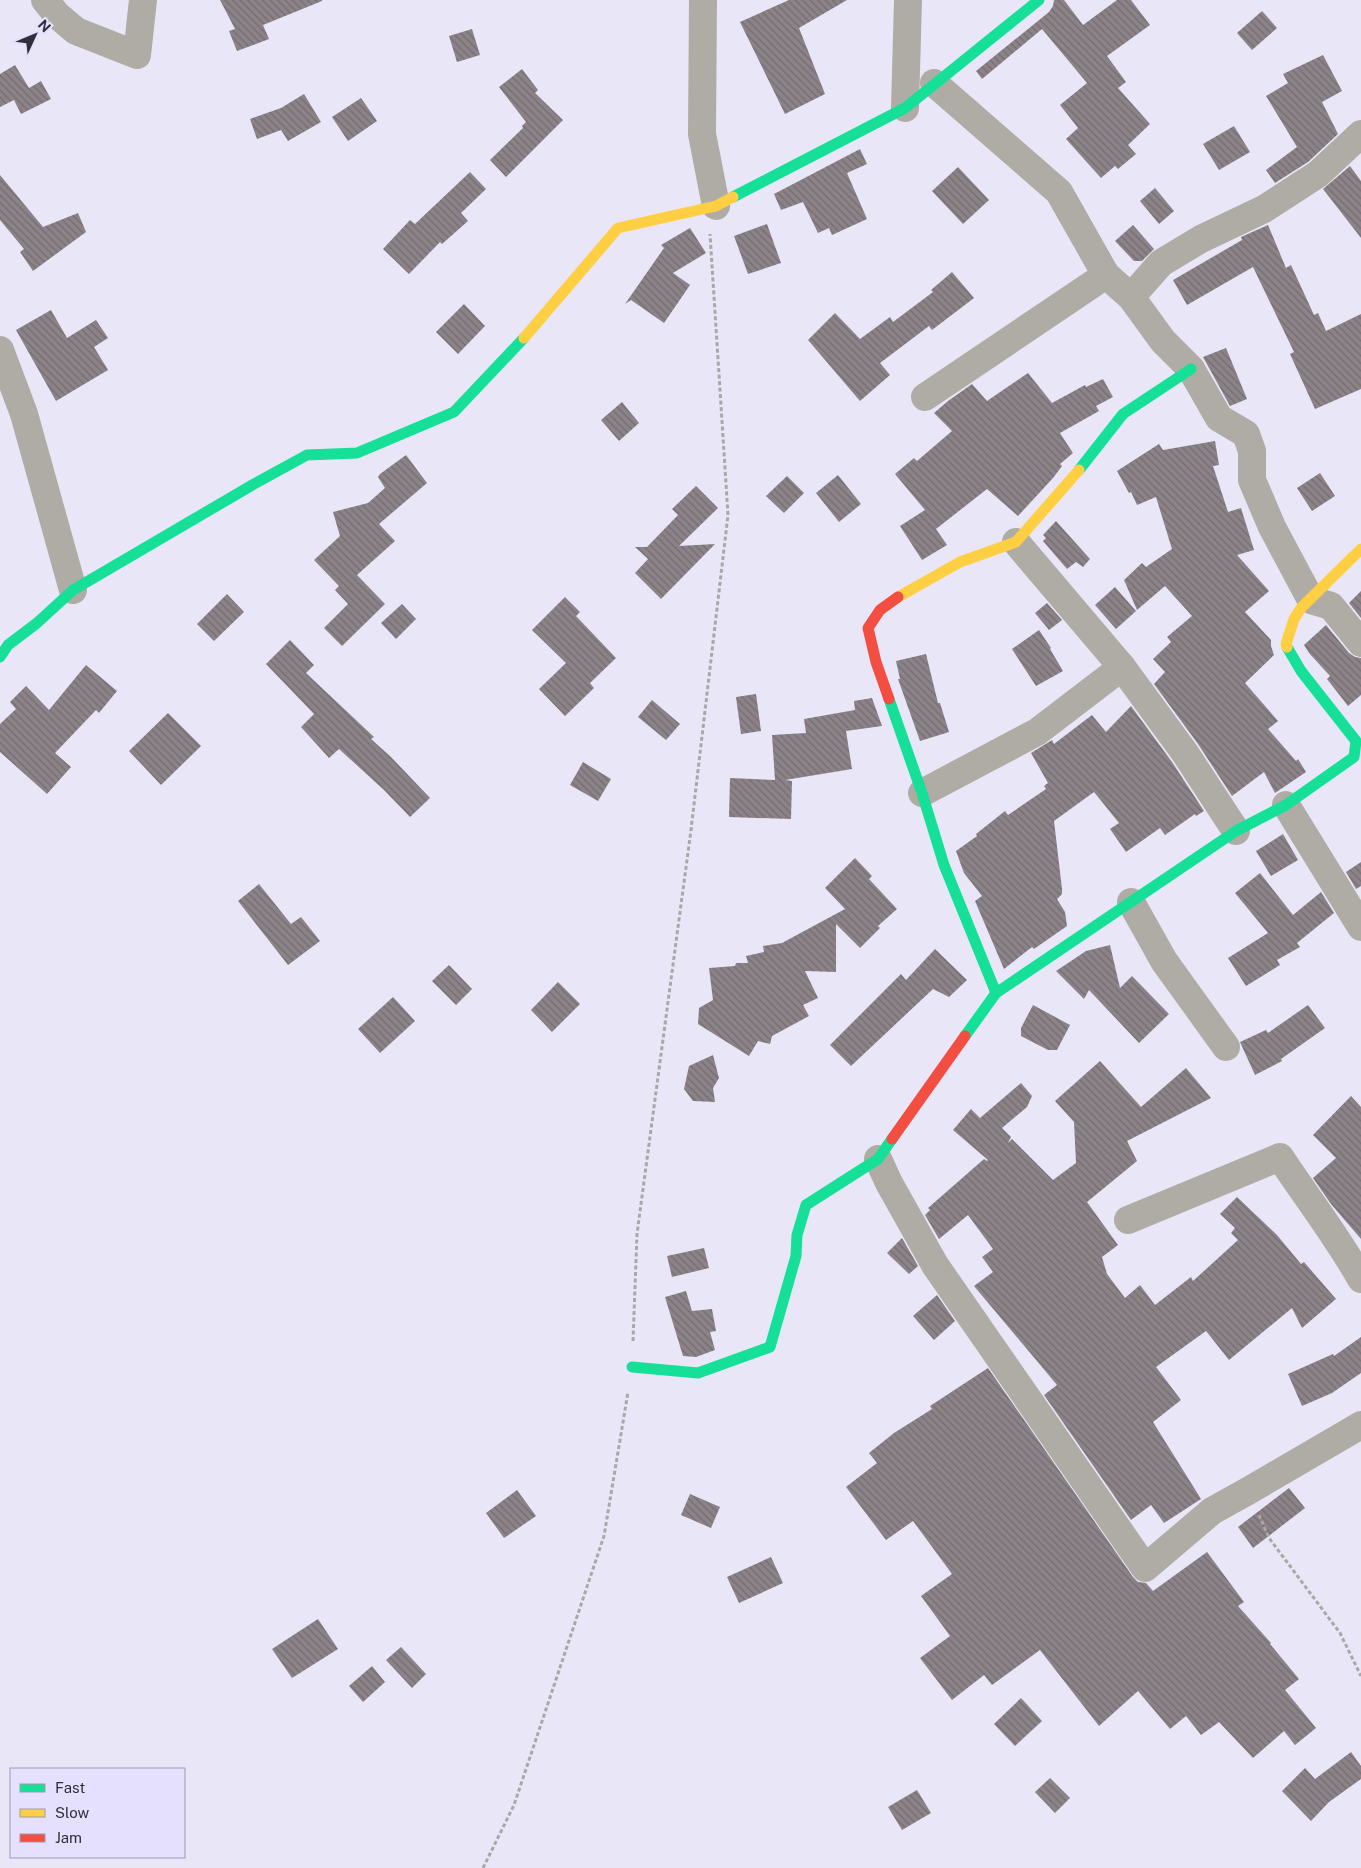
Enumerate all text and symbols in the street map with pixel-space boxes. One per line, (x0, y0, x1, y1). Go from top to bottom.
north arrow (10, 10, 60, 60)
text: N (35, 16, 54, 35)
legend (10, 1768, 185, 1858)
text: Fast (55, 1779, 85, 1796)
text: Slow (55, 1804, 90, 1821)
text: Jam (55, 1829, 82, 1846)

